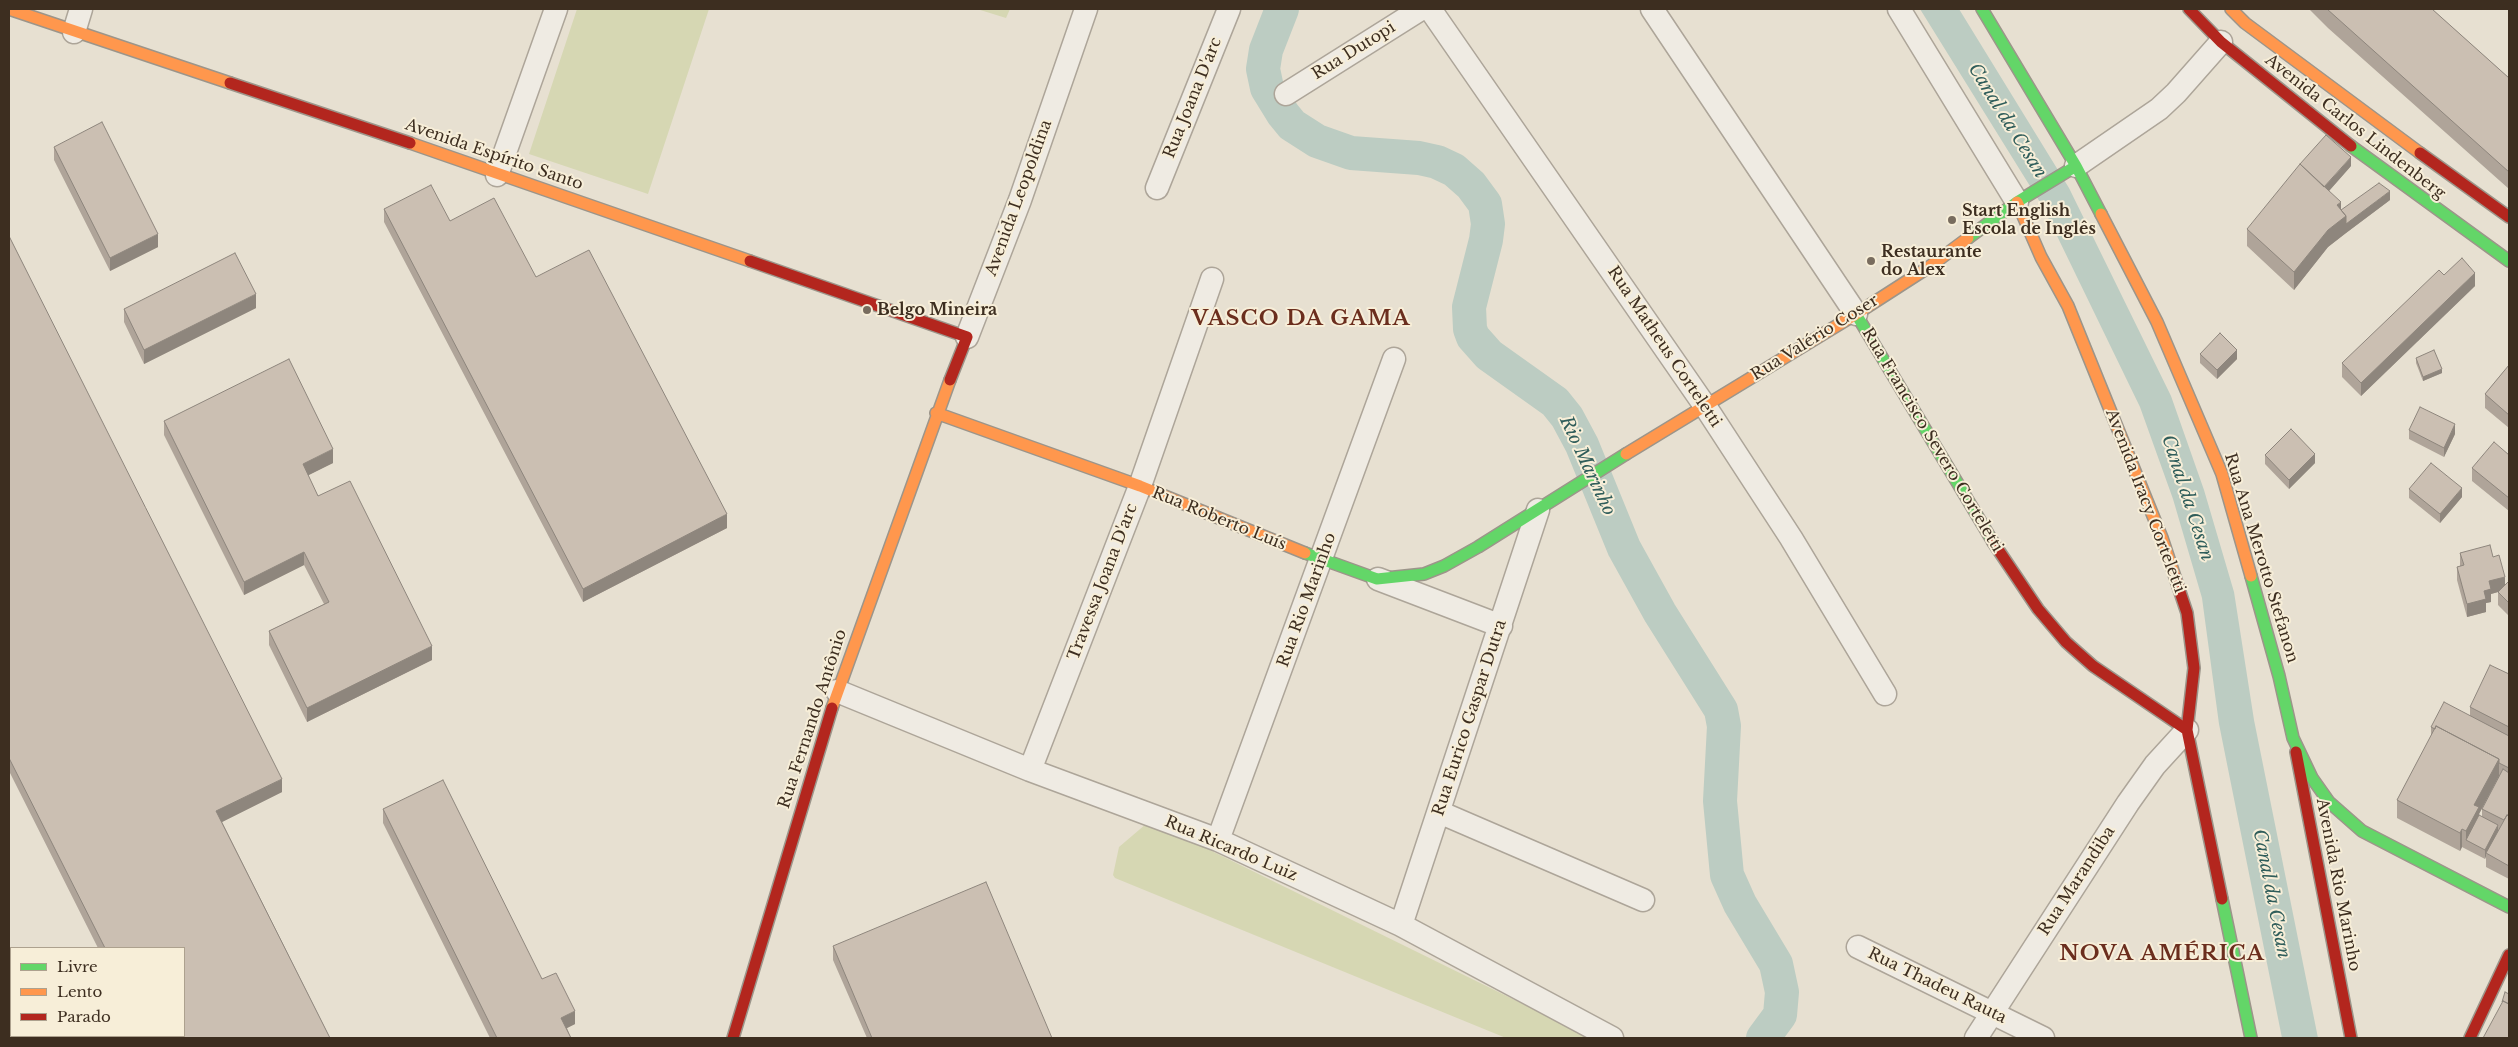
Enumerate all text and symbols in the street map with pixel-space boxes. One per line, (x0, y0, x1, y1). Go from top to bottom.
street label: Rua Dutopi (1309, 18, 1399, 84)
street label: Rua Joana D'arc (1160, 35, 1226, 161)
street label: Avenida Carlos Lindenberg (2261, 51, 2449, 203)
water label: Canal da Cesan (1963, 60, 2051, 182)
street label: Avenida Espírito Santo (403, 116, 585, 194)
street label: Avenida Leopoldina (982, 117, 1056, 279)
place label: Start English Escola de Inglês (1962, 201, 2096, 239)
marker: Start English Escola de Inglês (1946, 214, 1958, 226)
place label: Restaurante do Alex (1881, 242, 1982, 280)
marker: Restaurante do Alex (1865, 255, 1877, 267)
street label: Rua Matheus Corteletti (1603, 263, 1725, 431)
street label: Rua Valério Coser (1748, 291, 1882, 385)
place label: Belgo Mineira (877, 300, 997, 320)
marker: Belgo Mineira (861, 304, 873, 316)
district label: VASCO DA GAMA (1190, 306, 1412, 332)
street label: Rua Francisco Severo Corteletti (1857, 324, 2007, 556)
street label: Avenida Iracy Corteletti (2101, 406, 2189, 596)
water label: Rio Marinho (1554, 413, 1620, 519)
water label: Canal da Cesan (2156, 432, 2218, 564)
street label: Rua Ana Merotto Stefanon (2220, 451, 2302, 665)
street label: Rua Roberto Luís (1149, 483, 1289, 555)
street label: Travessa Joana D'arc (1064, 501, 1142, 663)
street label: Rua Rio Marinho (1274, 530, 1340, 670)
street label: Rua Eurico Gaspar Dutra (1429, 617, 1511, 819)
street label: Rua Fernando Antônio (775, 627, 851, 811)
street label: Avenida Rio Marinho (2312, 797, 2364, 973)
street label: Rua Ricardo Luiz (1162, 812, 1300, 886)
street label: Rua Marandiba (2035, 823, 2119, 939)
water label: Canal da Cesan (2248, 828, 2294, 960)
district label: NOVA AMÉRICA (2058, 941, 2266, 967)
street label: Rua Thadeu Rauta (1865, 944, 2009, 1028)
legend (10, 947, 185, 1037)
text: Livre (57, 957, 98, 976)
text: Lento (57, 982, 102, 1001)
text: Parado (57, 1007, 111, 1026)

